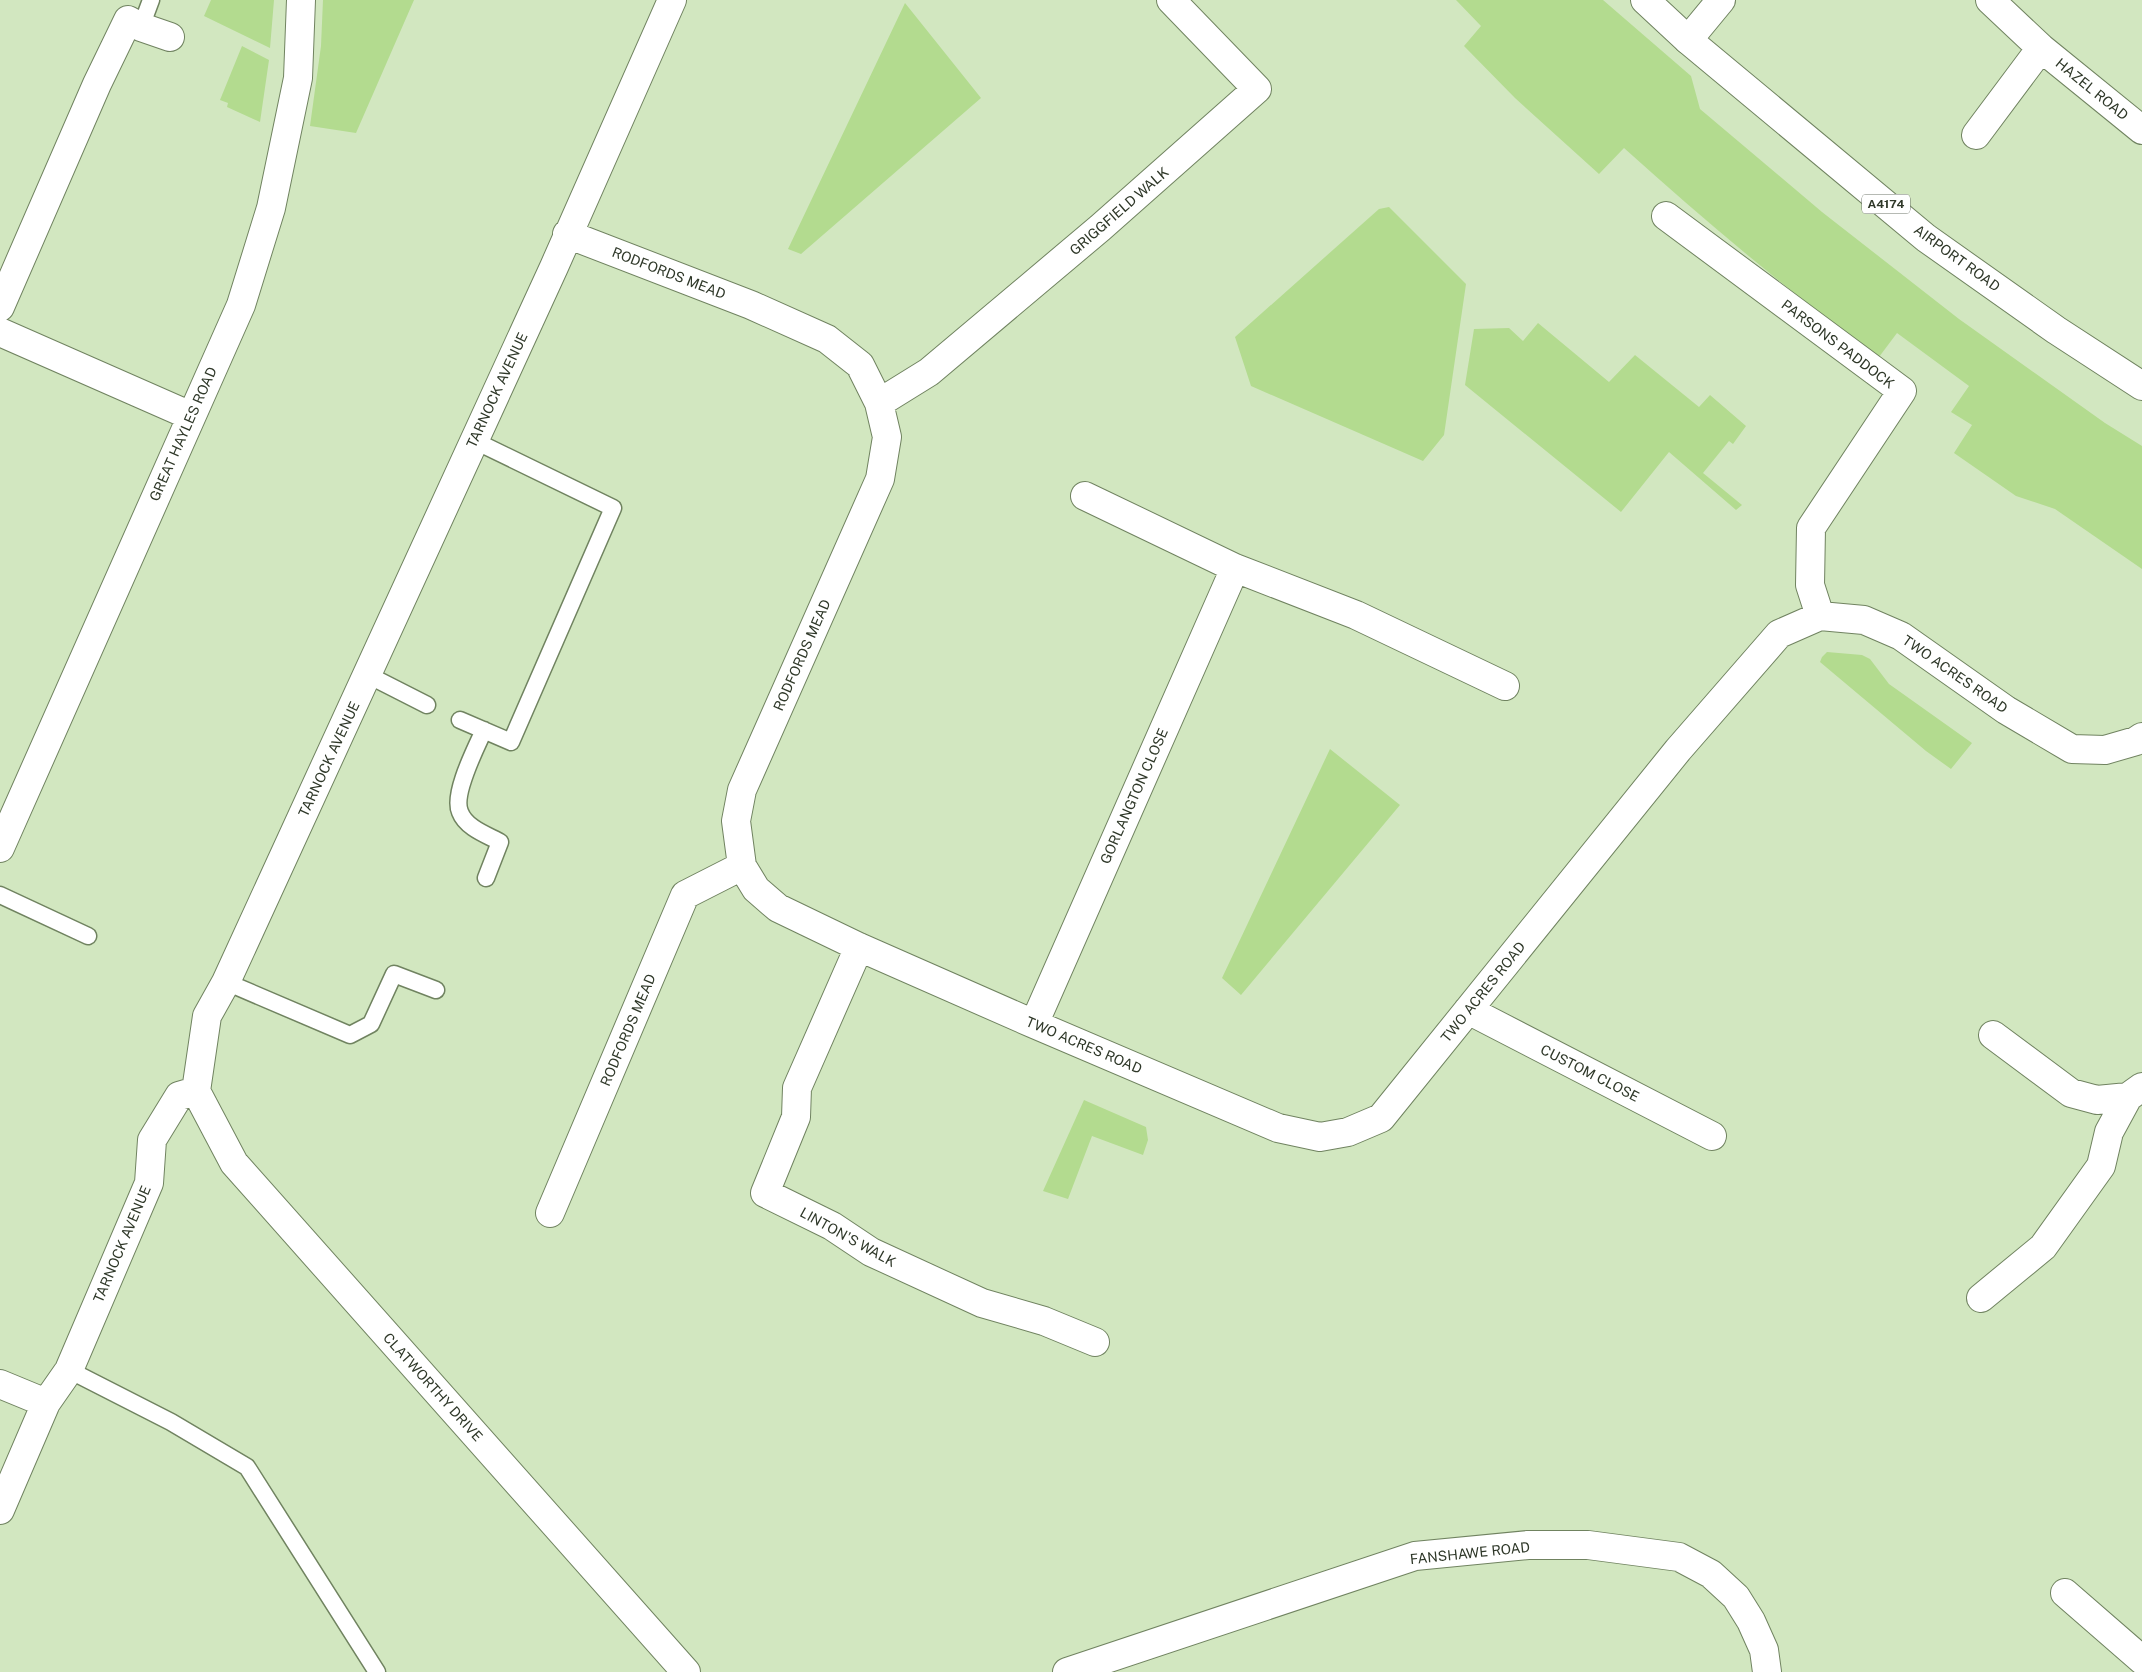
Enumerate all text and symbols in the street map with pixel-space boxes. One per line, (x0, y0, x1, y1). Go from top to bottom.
street label: HAZEL ROAD (2052, 55, 2132, 123)
street label: GRIGGFIELD WALK (1066, 164, 1172, 258)
road number: A4174 (1862, 194, 1910, 213)
street label: AIRPORT ROAD (1911, 221, 2003, 295)
street label: RODFORDS MEAD (610, 244, 728, 302)
street label: PARSONS PADDOCK (1779, 296, 1898, 392)
street label: TARNOCK AVENUE (463, 330, 531, 450)
street label: GREAT HAYLES ROAD (146, 364, 220, 504)
street label: RODFORDS MEAD (770, 597, 834, 713)
street label: TWO ACRES ROAD (1899, 632, 2011, 716)
street label: TARNOCK AVENUE (295, 699, 363, 819)
street label: GORLANGTON CLOSE (1097, 726, 1171, 866)
street label: TWO ACRES ROAD (1438, 939, 1528, 1045)
street label: RODFORDS MEAD (597, 971, 659, 1089)
street label: TWO ACRES ROAD (1024, 1013, 1144, 1077)
street label: CUSTOM CLOSE (1538, 1041, 1642, 1105)
street label: TARNOCK AVENUE (90, 1183, 154, 1305)
street label: LINTON'S WALK (797, 1204, 899, 1270)
street label: CLATWORTHY DRIVE (380, 1330, 486, 1444)
street label: FANSHAWE ROAD (1409, 1539, 1531, 1567)

